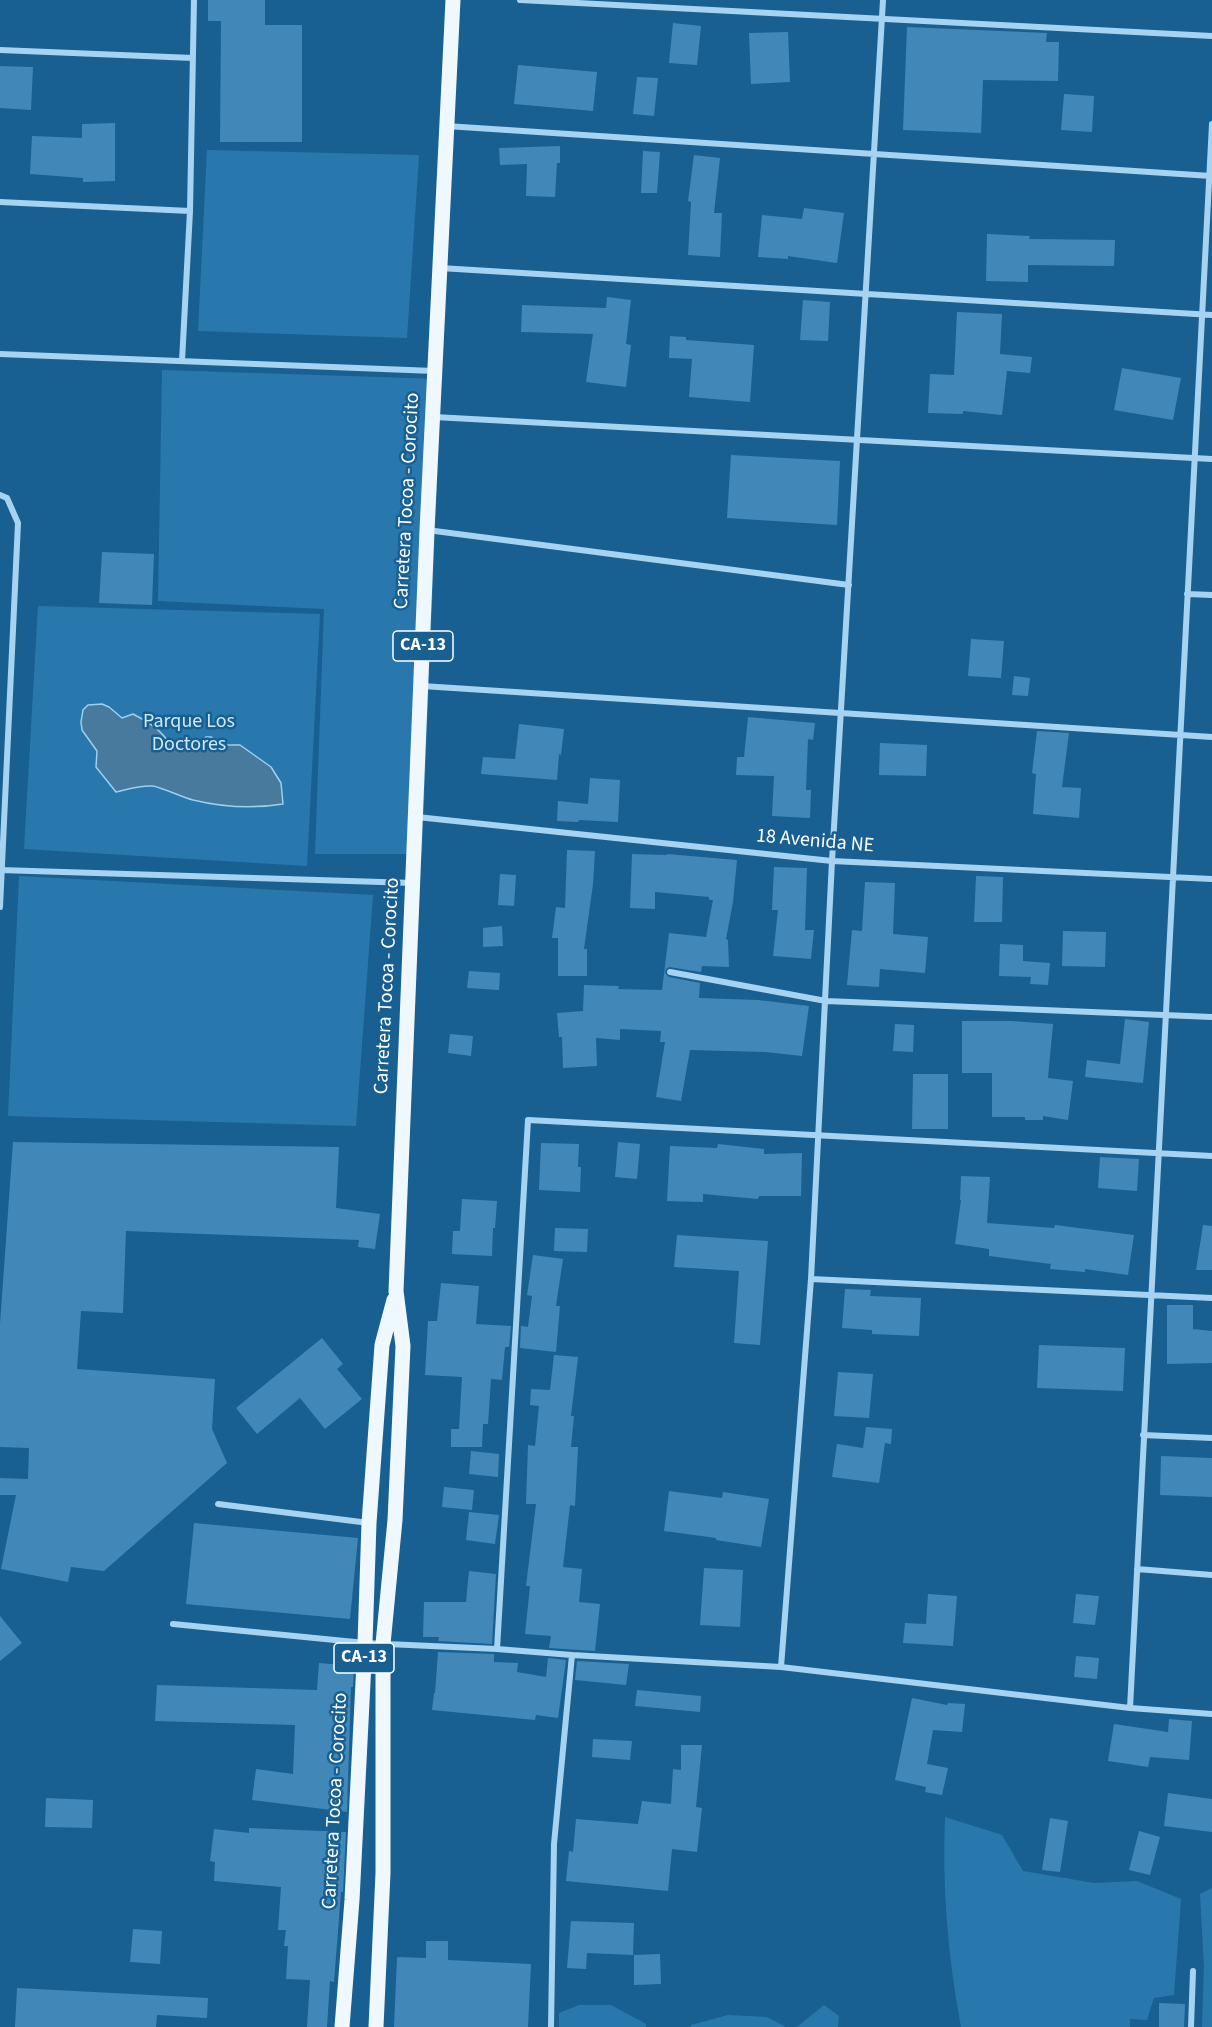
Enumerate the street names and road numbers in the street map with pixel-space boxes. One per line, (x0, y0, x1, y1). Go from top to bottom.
street label: Carretera Tocoa - Corocito (390, 392, 426, 610)
road number: CA-13 (393, 631, 453, 661)
street label: 18 Avenida NE (755, 825, 875, 859)
street label: Carretera Tocoa - Corocito (370, 877, 406, 1095)
road number: CA-13 (334, 1643, 394, 1673)
street label: Carretera Tocoa - Corocito (318, 1692, 354, 1910)

